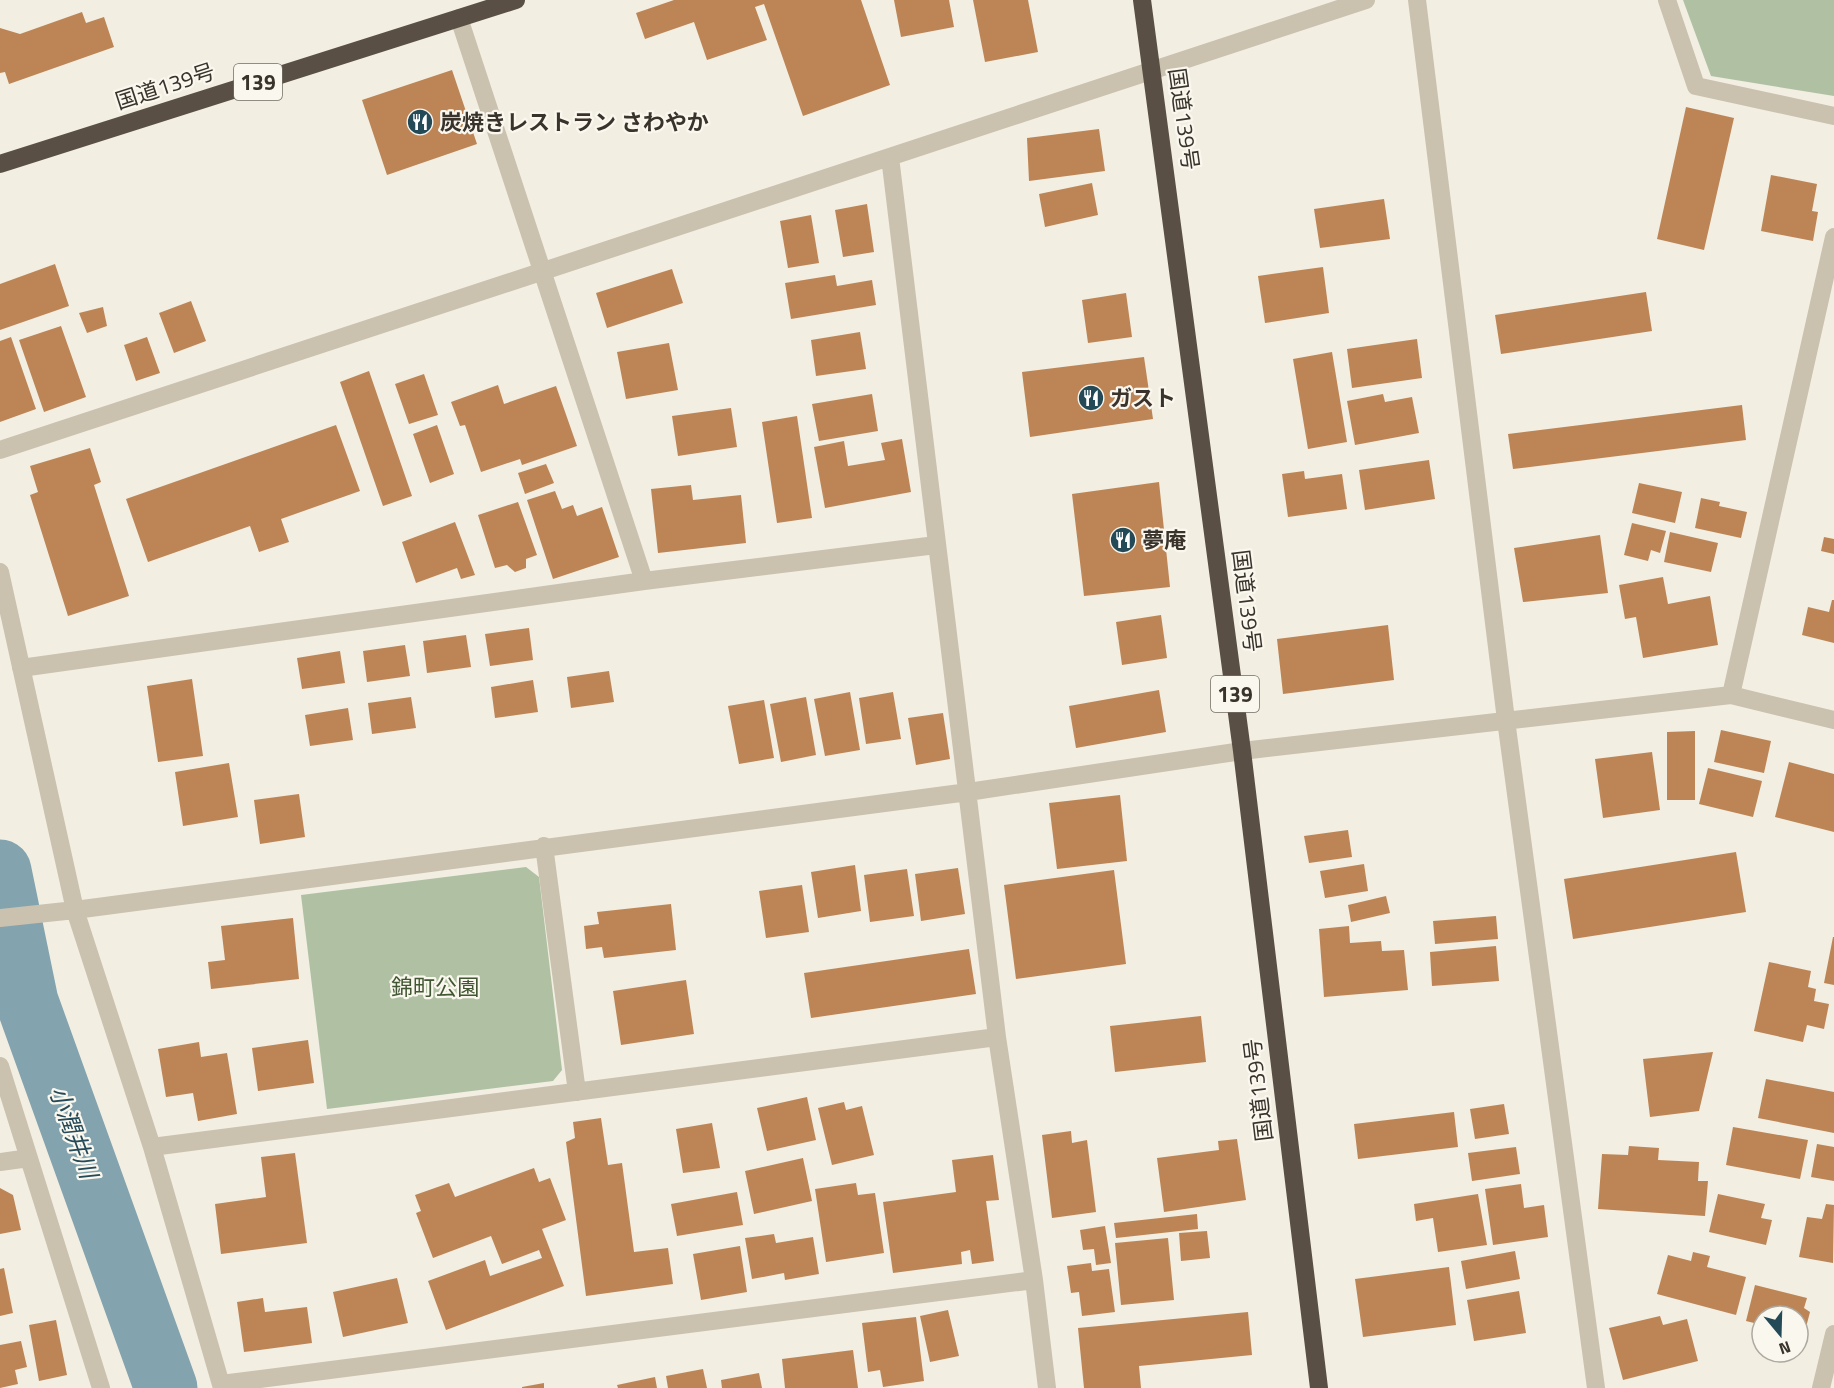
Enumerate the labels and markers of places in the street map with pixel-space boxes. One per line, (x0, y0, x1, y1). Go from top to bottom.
place label: 炭焼きレストラン さわやか (440, 105, 709, 139)
restaurant icon: 炭焼きレストラン さわやか (405, 107, 435, 137)
place label: ガスト (1110, 381, 1176, 415)
restaurant icon: ガスト (1076, 383, 1106, 413)
place label: 夢庵 (1142, 523, 1186, 557)
restaurant icon: 夢庵 (1108, 525, 1138, 555)

